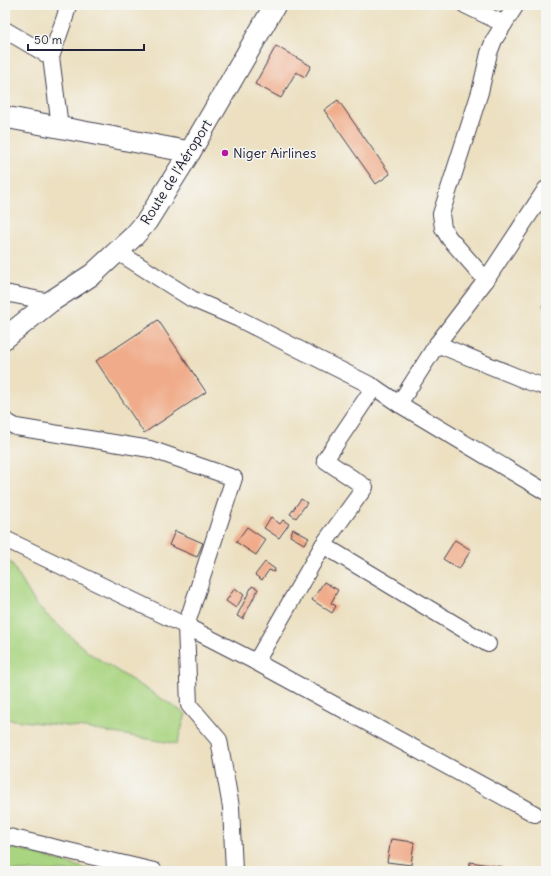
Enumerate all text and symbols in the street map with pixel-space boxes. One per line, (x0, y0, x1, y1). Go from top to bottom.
scale bar (28, 26, 144, 52)
text: 50 m (34, 32, 63, 47)
street label: Route de l'Aéroport (136, 116, 216, 228)
place label: Niger Airlines (233, 144, 316, 162)
marker: Niger Airlines (220, 148, 230, 158)

